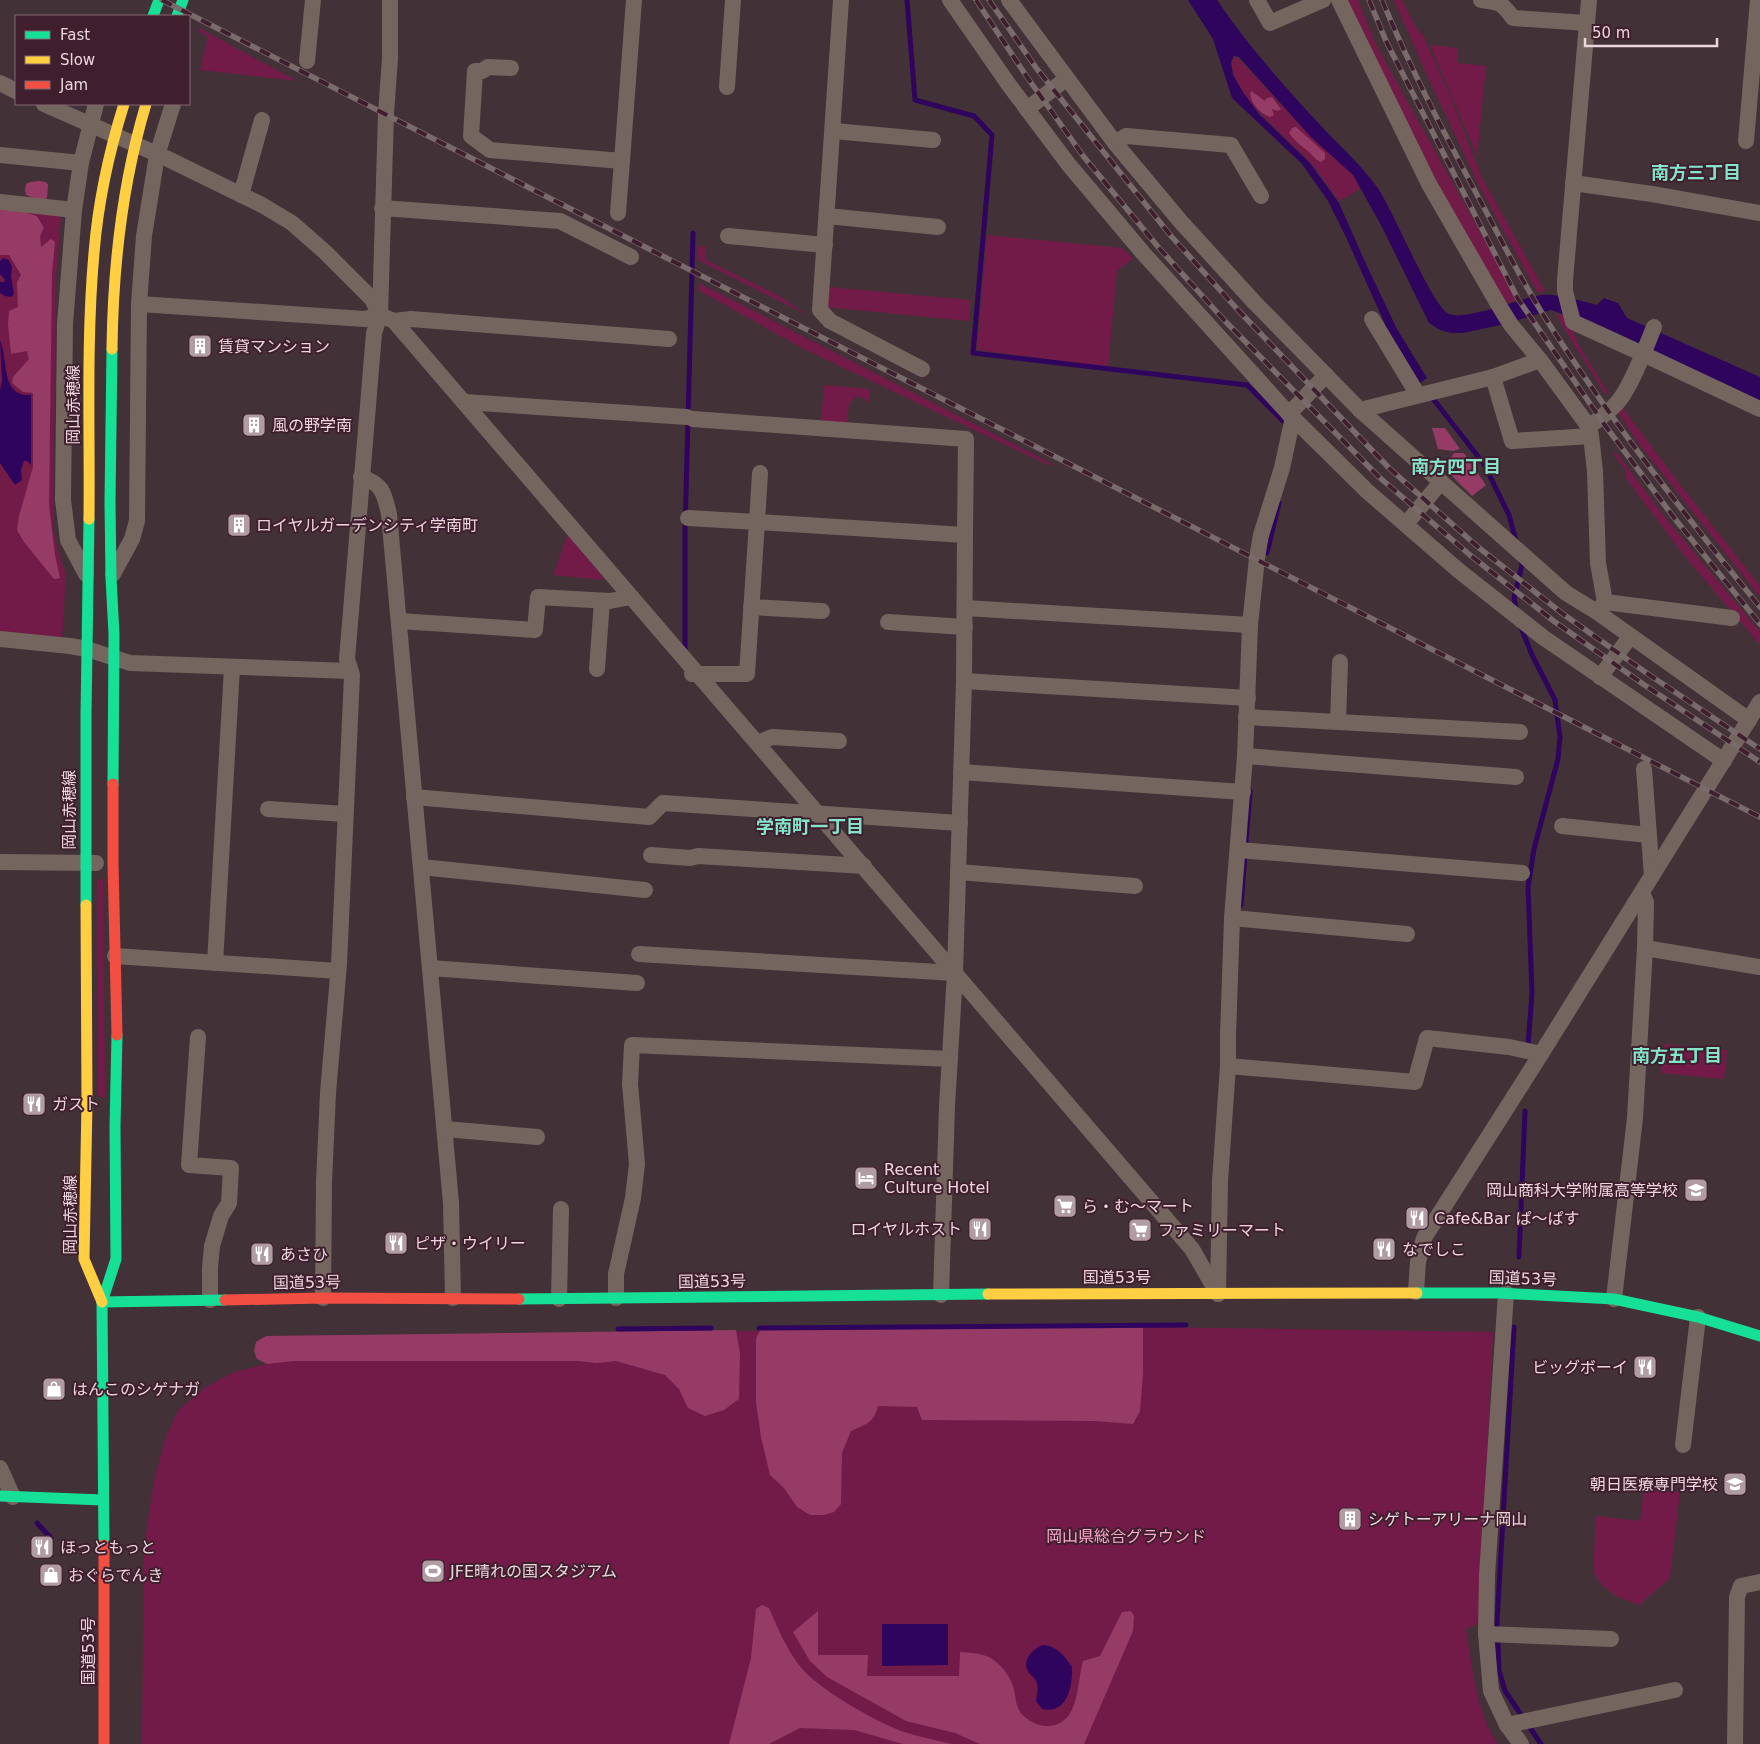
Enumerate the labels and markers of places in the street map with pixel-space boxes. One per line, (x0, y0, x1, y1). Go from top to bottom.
building icon: 賃貸マンション (187, 333, 213, 359)
place label: 賃貸マンション (218, 337, 330, 356)
building icon: 風の野学南 (241, 412, 267, 438)
place label: 風の野学南 (272, 416, 352, 435)
building icon: ロイヤルガーデンシティ学南町 (226, 512, 252, 538)
place label: ロイヤルガーデンシティ学南町 (256, 516, 478, 535)
restaurant icon: ガスト (21, 1091, 47, 1117)
place label: ガスト (52, 1095, 100, 1114)
place label: Recent Culture Hotel (884, 1160, 990, 1197)
hotel icon: Recent Culture Hotel (853, 1165, 879, 1191)
school or university icon: 岡山商科大学附属高等学校 (1683, 1177, 1709, 1203)
place label: 岡山商科大学附属高等学校 (1486, 1181, 1678, 1200)
supermarket icon: ら・む〜マート (1052, 1193, 1078, 1219)
place label: ら・む〜マート (1082, 1197, 1194, 1216)
restaurant icon: Cafe&Bar ぱ〜ぱす (1404, 1205, 1430, 1231)
place label: Cafe&Bar ぱ〜ぱす (1434, 1209, 1579, 1228)
restaurant icon: ロイヤルホスト (967, 1216, 993, 1242)
supermarket icon: ファミリーマート (1127, 1217, 1153, 1243)
place label: ロイヤルホスト (850, 1220, 962, 1239)
place label: ファミリーマート (1158, 1221, 1286, 1240)
restaurant icon: ピザ・ウイリー (383, 1230, 409, 1256)
place label: ピザ・ウイリー (414, 1234, 526, 1253)
restaurant icon: なでしこ (1371, 1236, 1397, 1262)
place label: なでしこ (1402, 1240, 1466, 1259)
restaurant icon: あさひ (249, 1241, 275, 1267)
place label: あさひ (280, 1245, 328, 1264)
restaurant icon: ビッグボーイ (1632, 1354, 1658, 1380)
place label: ビッグボーイ (1532, 1358, 1628, 1377)
shop icon: はんこのシゲナガ (41, 1376, 67, 1402)
place label: はんこのシゲナガ (72, 1380, 200, 1399)
school or university icon: 朝日医療専門学校 (1722, 1471, 1748, 1497)
place label: 朝日医療専門学校 (1590, 1475, 1718, 1494)
building icon: シゲトーアリーナ岡山 (1337, 1506, 1363, 1532)
place label: シゲトーアリーナ岡山 (1368, 1510, 1527, 1529)
restaurant icon: ほっともっと (29, 1534, 55, 1560)
place label: ほっともっと (60, 1538, 156, 1557)
sports icon: JFE晴れの国スタジアム (420, 1558, 446, 1584)
shop icon: おぐらでんき (38, 1562, 64, 1588)
place label: JFE晴れの国スタジアム (449, 1562, 617, 1581)
place label: おぐらでんき (68, 1566, 164, 1585)

